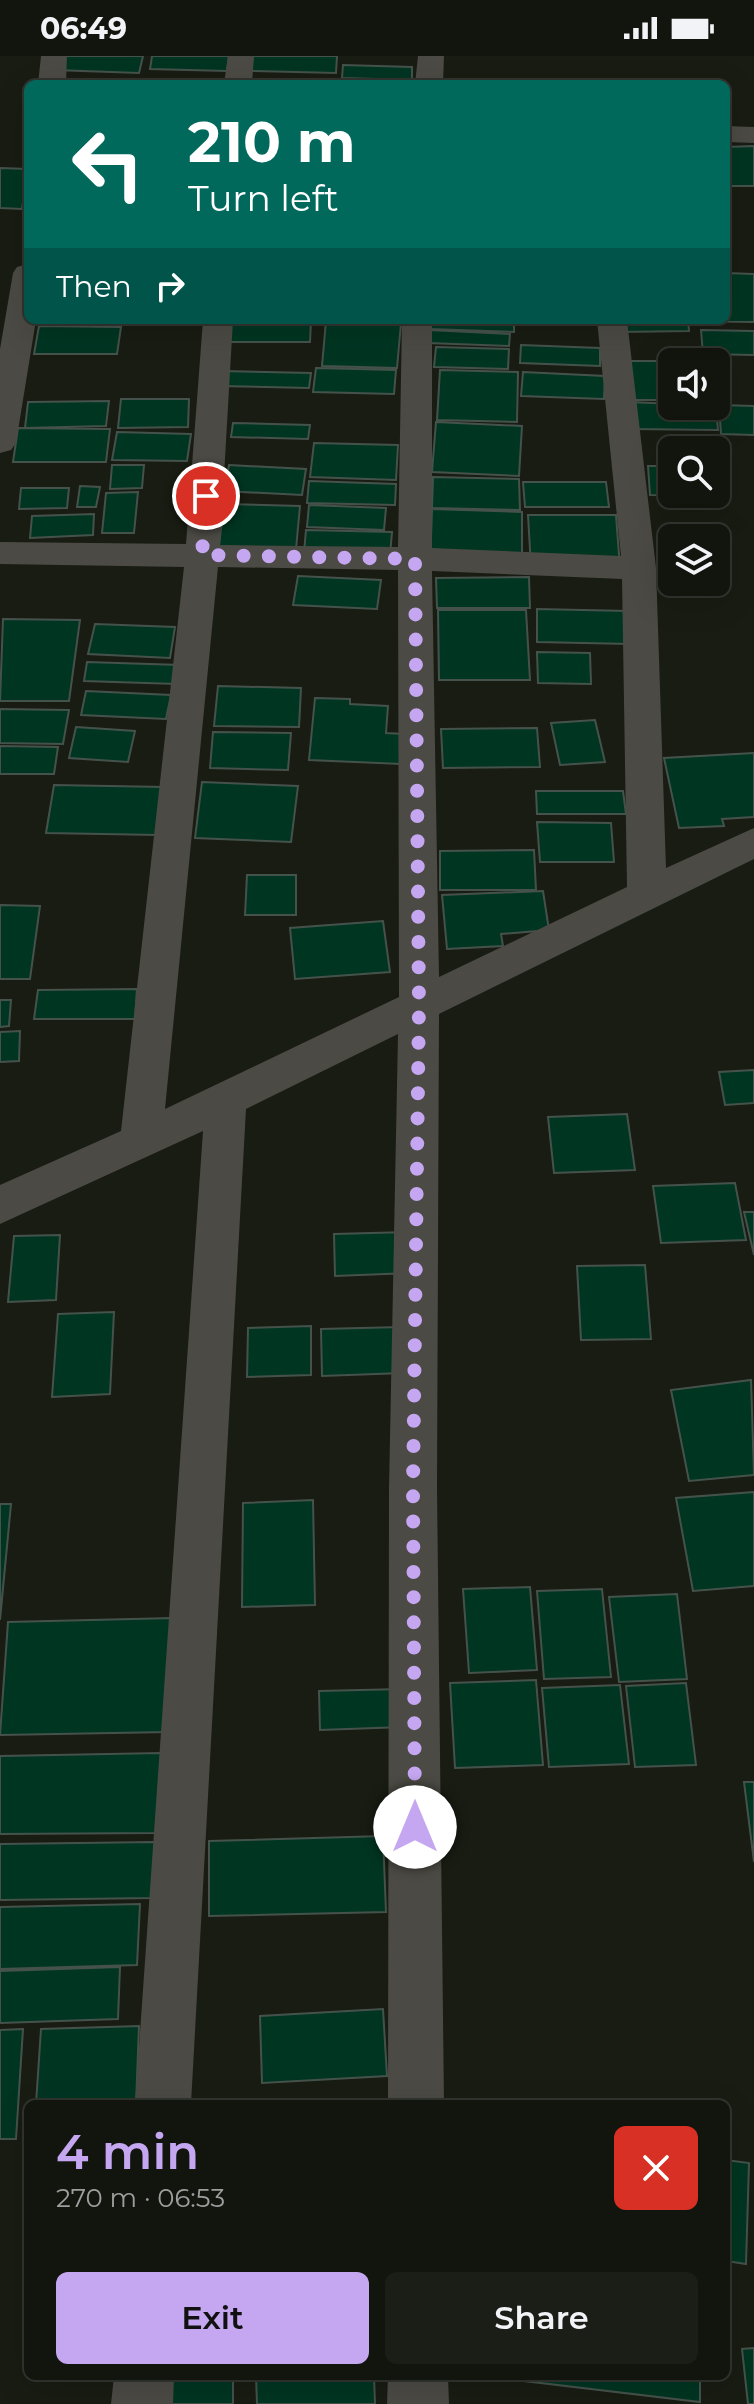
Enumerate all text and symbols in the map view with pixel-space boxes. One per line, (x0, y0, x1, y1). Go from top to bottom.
text: 06:49 (40, 10, 127, 47)
text: 210 m (188, 108, 356, 176)
icon: left (56, 112, 160, 216)
text: Turn left (188, 176, 339, 220)
icon: right (148, 264, 192, 308)
text: Then (56, 268, 132, 305)
map controls (658, 348, 730, 596)
button: sound (658, 348, 730, 420)
button: search (658, 436, 730, 508)
pin (172, 462, 240, 530)
icon: arrive (184, 474, 228, 518)
button: layers (658, 524, 730, 596)
position arrow (373, 1785, 457, 1869)
text: 4 min (56, 2123, 199, 2181)
button: close (614, 2126, 698, 2210)
text: 270 m · 06:53 (56, 2182, 225, 2214)
button: Exit (56, 2272, 369, 2364)
button: Share (385, 2272, 698, 2364)

